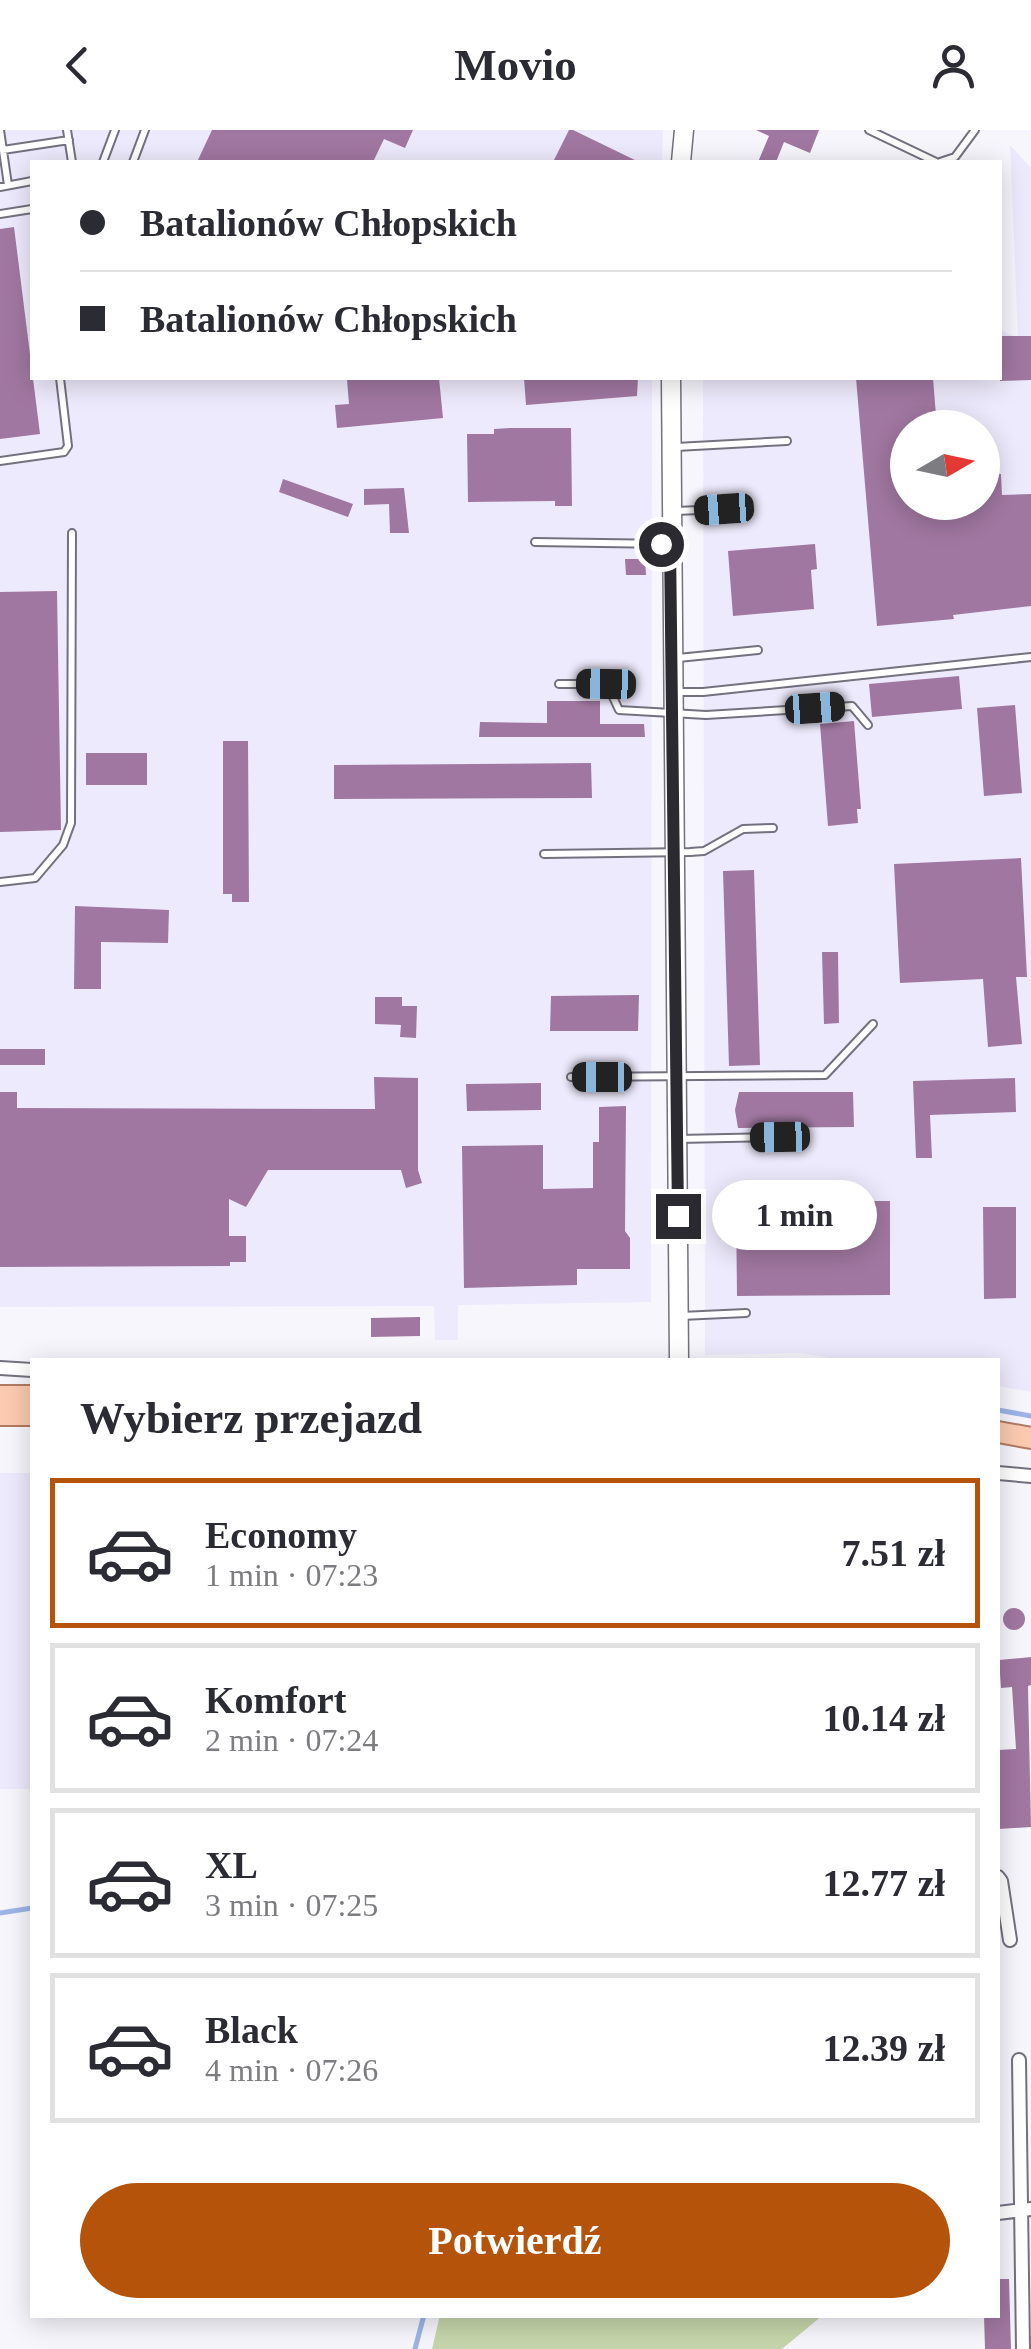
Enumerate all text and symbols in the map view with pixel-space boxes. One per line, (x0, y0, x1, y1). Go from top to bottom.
icon: back (50, 38, 105, 93)
icon: person (926, 38, 981, 93)
text: Movio (454, 40, 577, 90)
text: Batalionów Chłopskich (140, 202, 517, 244)
text: Batalionów Chłopskich (140, 298, 517, 340)
north arrow (890, 410, 1000, 520)
map controls (890, 410, 1000, 520)
car (693, 492, 755, 526)
route start (639, 522, 684, 567)
car (576, 668, 636, 700)
car (784, 691, 846, 725)
car (572, 1062, 632, 1092)
car (750, 1121, 810, 1153)
callout: 1 min (713, 1181, 878, 1251)
route end (656, 1194, 701, 1239)
text: 1 min (756, 1197, 833, 1233)
text: Wybierz przejazd (80, 1393, 422, 1443)
icon: car (85, 1508, 175, 1598)
text: Economy (205, 1514, 357, 1556)
text: 7.51 zł (842, 1532, 945, 1574)
text: 1 min · 07:23 (205, 1557, 378, 1593)
icon: car (85, 1673, 175, 1763)
text: Komfort (205, 1679, 346, 1721)
text: 10.14 zł (823, 1697, 945, 1739)
text: 2 min · 07:24 (205, 1722, 378, 1758)
icon: car (85, 1838, 175, 1928)
text: XL (205, 1844, 258, 1886)
text: 12.77 zł (823, 1862, 945, 1904)
text: 3 min · 07:25 (205, 1887, 378, 1923)
icon: car (85, 2003, 175, 2093)
text: Black (205, 2009, 298, 2051)
text: 12.39 zł (823, 2027, 945, 2069)
text: 4 min · 07:26 (205, 2052, 378, 2088)
button: Potwierdź (80, 2183, 950, 2298)

